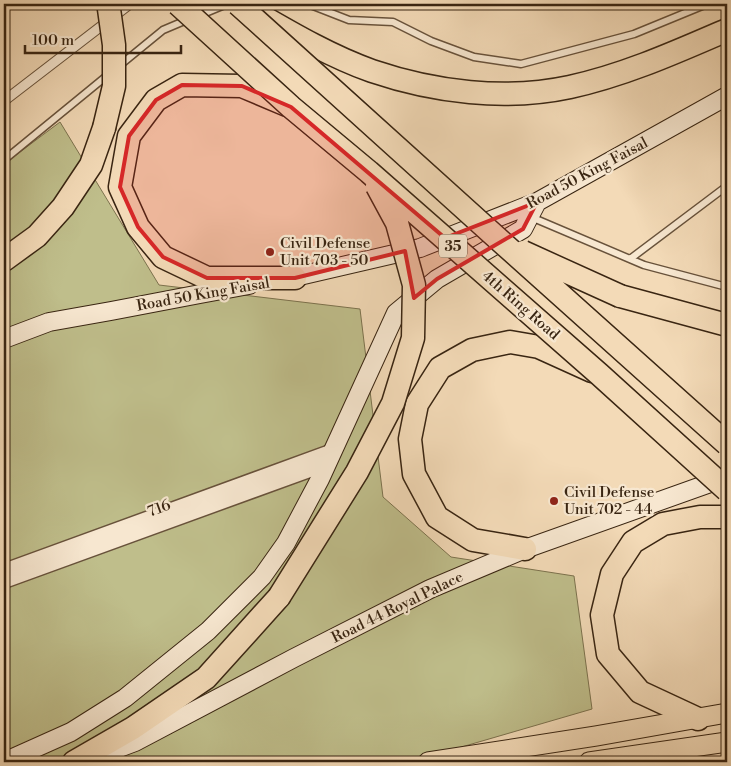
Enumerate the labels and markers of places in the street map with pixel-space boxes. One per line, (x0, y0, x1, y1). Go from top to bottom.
place label: Civil Defense Unit 703 - 50 (280, 234, 370, 270)
marker: Civil Defense Unit 703 - 50 (264, 246, 276, 258)
place label: Civil Defense Unit 702 - 44 (564, 483, 654, 519)
marker: Civil Defense Unit 702 - 44 (548, 495, 560, 507)

